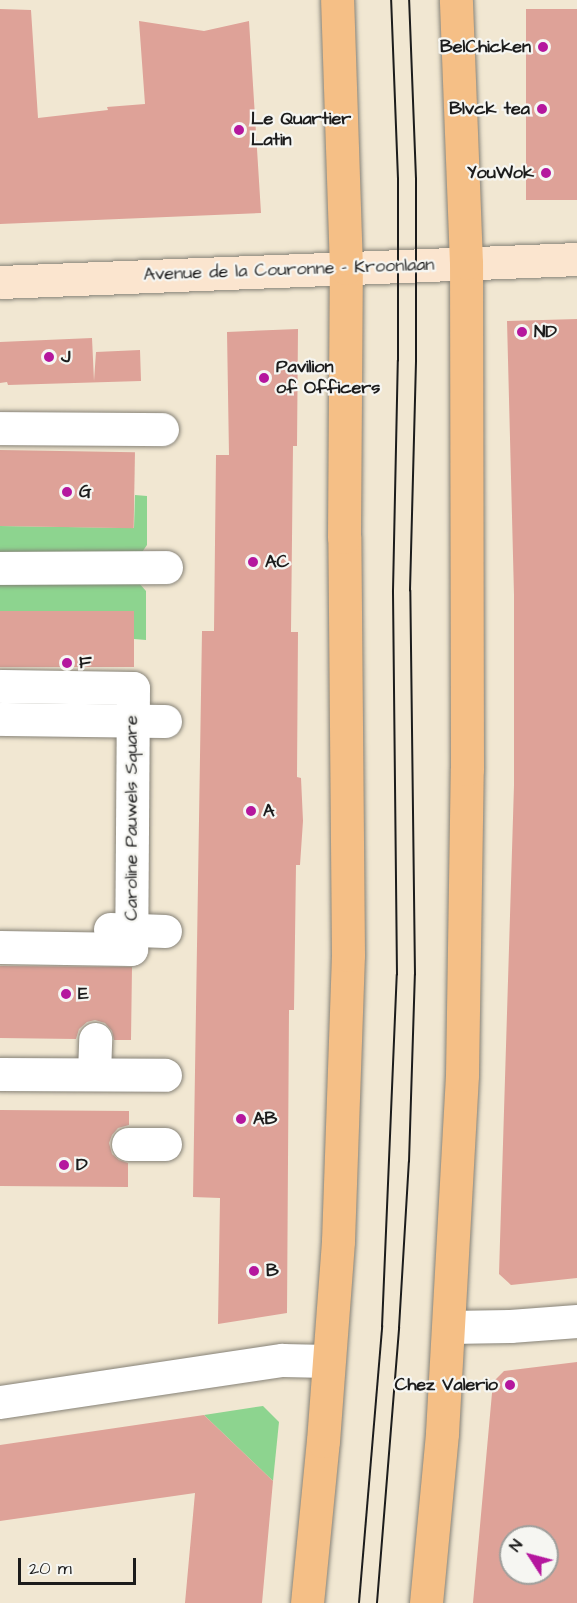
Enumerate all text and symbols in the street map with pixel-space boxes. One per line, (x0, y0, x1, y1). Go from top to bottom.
place label: BelChicken (440, 36, 531, 58)
marker: BelChicken (536, 40, 550, 54)
place label: Blvck tea (449, 98, 530, 120)
marker: Blvck tea (535, 102, 549, 116)
place label: Le Quartier Latin (251, 109, 351, 152)
marker: Le Quartier Latin (232, 123, 246, 137)
place label: YouWok (467, 162, 534, 184)
marker: YouWok (539, 166, 553, 180)
street label: Avenue de la Couronne - Kroonlaan (143, 254, 435, 286)
place label: ND (534, 321, 557, 343)
marker: ND (515, 325, 529, 339)
place label: J (61, 346, 71, 368)
marker: J (42, 350, 56, 364)
place label: Pavilion of Officers (276, 357, 380, 400)
marker: Pavilion of Officers (257, 371, 271, 385)
place label: G (79, 481, 91, 503)
marker: G (60, 485, 74, 499)
place label: AC (265, 551, 289, 573)
marker: AC (246, 555, 260, 569)
place label: F (79, 652, 91, 674)
marker: F (60, 656, 74, 670)
street label: Caroline Pauwels Square (121, 715, 143, 921)
place label: A (263, 800, 275, 822)
marker: A (244, 804, 258, 818)
place label: E (78, 983, 89, 1005)
marker: E (59, 987, 73, 1001)
place label: AB (253, 1108, 277, 1130)
marker: AB (234, 1112, 248, 1126)
place label: D (76, 1154, 88, 1176)
marker: D (57, 1158, 71, 1172)
place label: B (266, 1260, 279, 1282)
marker: B (247, 1264, 261, 1278)
place label: Chez Valerio (395, 1374, 498, 1396)
marker: Chez Valerio (503, 1378, 517, 1392)
north arrow (499, 1525, 559, 1585)
text: N (504, 1535, 528, 1556)
scale bar (21, 1546, 140, 1584)
text: 20 m (29, 1556, 72, 1581)

